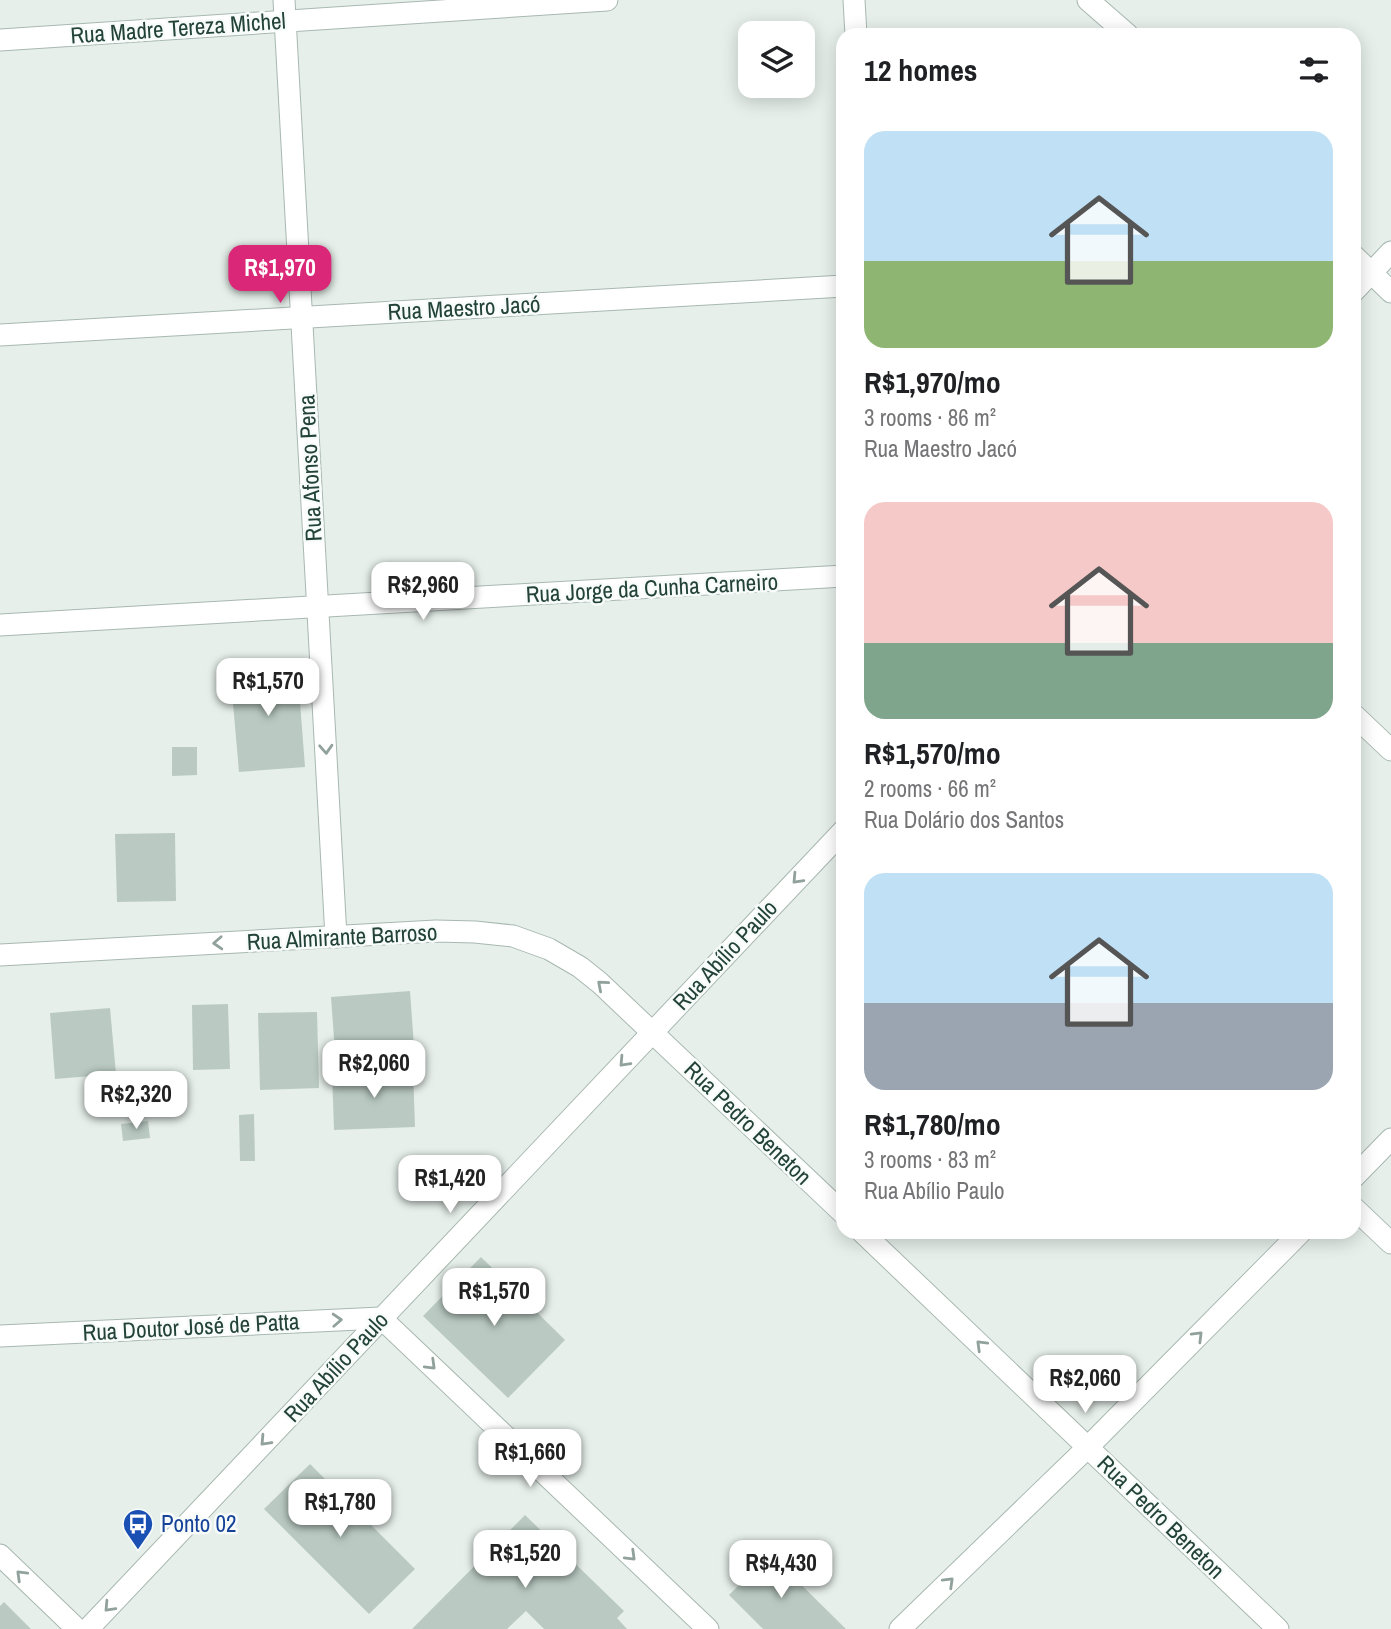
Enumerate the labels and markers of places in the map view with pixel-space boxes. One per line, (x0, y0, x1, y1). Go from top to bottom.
pin: R$1,970 (215, 246, 345, 305)
pin: R$2,960 (358, 562, 488, 622)
pin: R$1,570 (203, 658, 333, 718)
pin: R$2,060 (309, 1040, 439, 1100)
pin: R$2,320 (71, 1072, 201, 1131)
pin: R$1,420 (385, 1156, 515, 1215)
pin: R$1,570 (429, 1268, 559, 1328)
pin: R$2,060 (1020, 1356, 1150, 1415)
pin: R$1,660 (465, 1430, 595, 1489)
pin: R$1,780 (275, 1480, 405, 1539)
bus stop icon: Ponto 02 (121, 1507, 155, 1551)
place label: Ponto 02 (161, 1508, 237, 1539)
pin: R$1,520 (460, 1530, 590, 1590)
pin: R$4,430 (716, 1540, 846, 1600)

